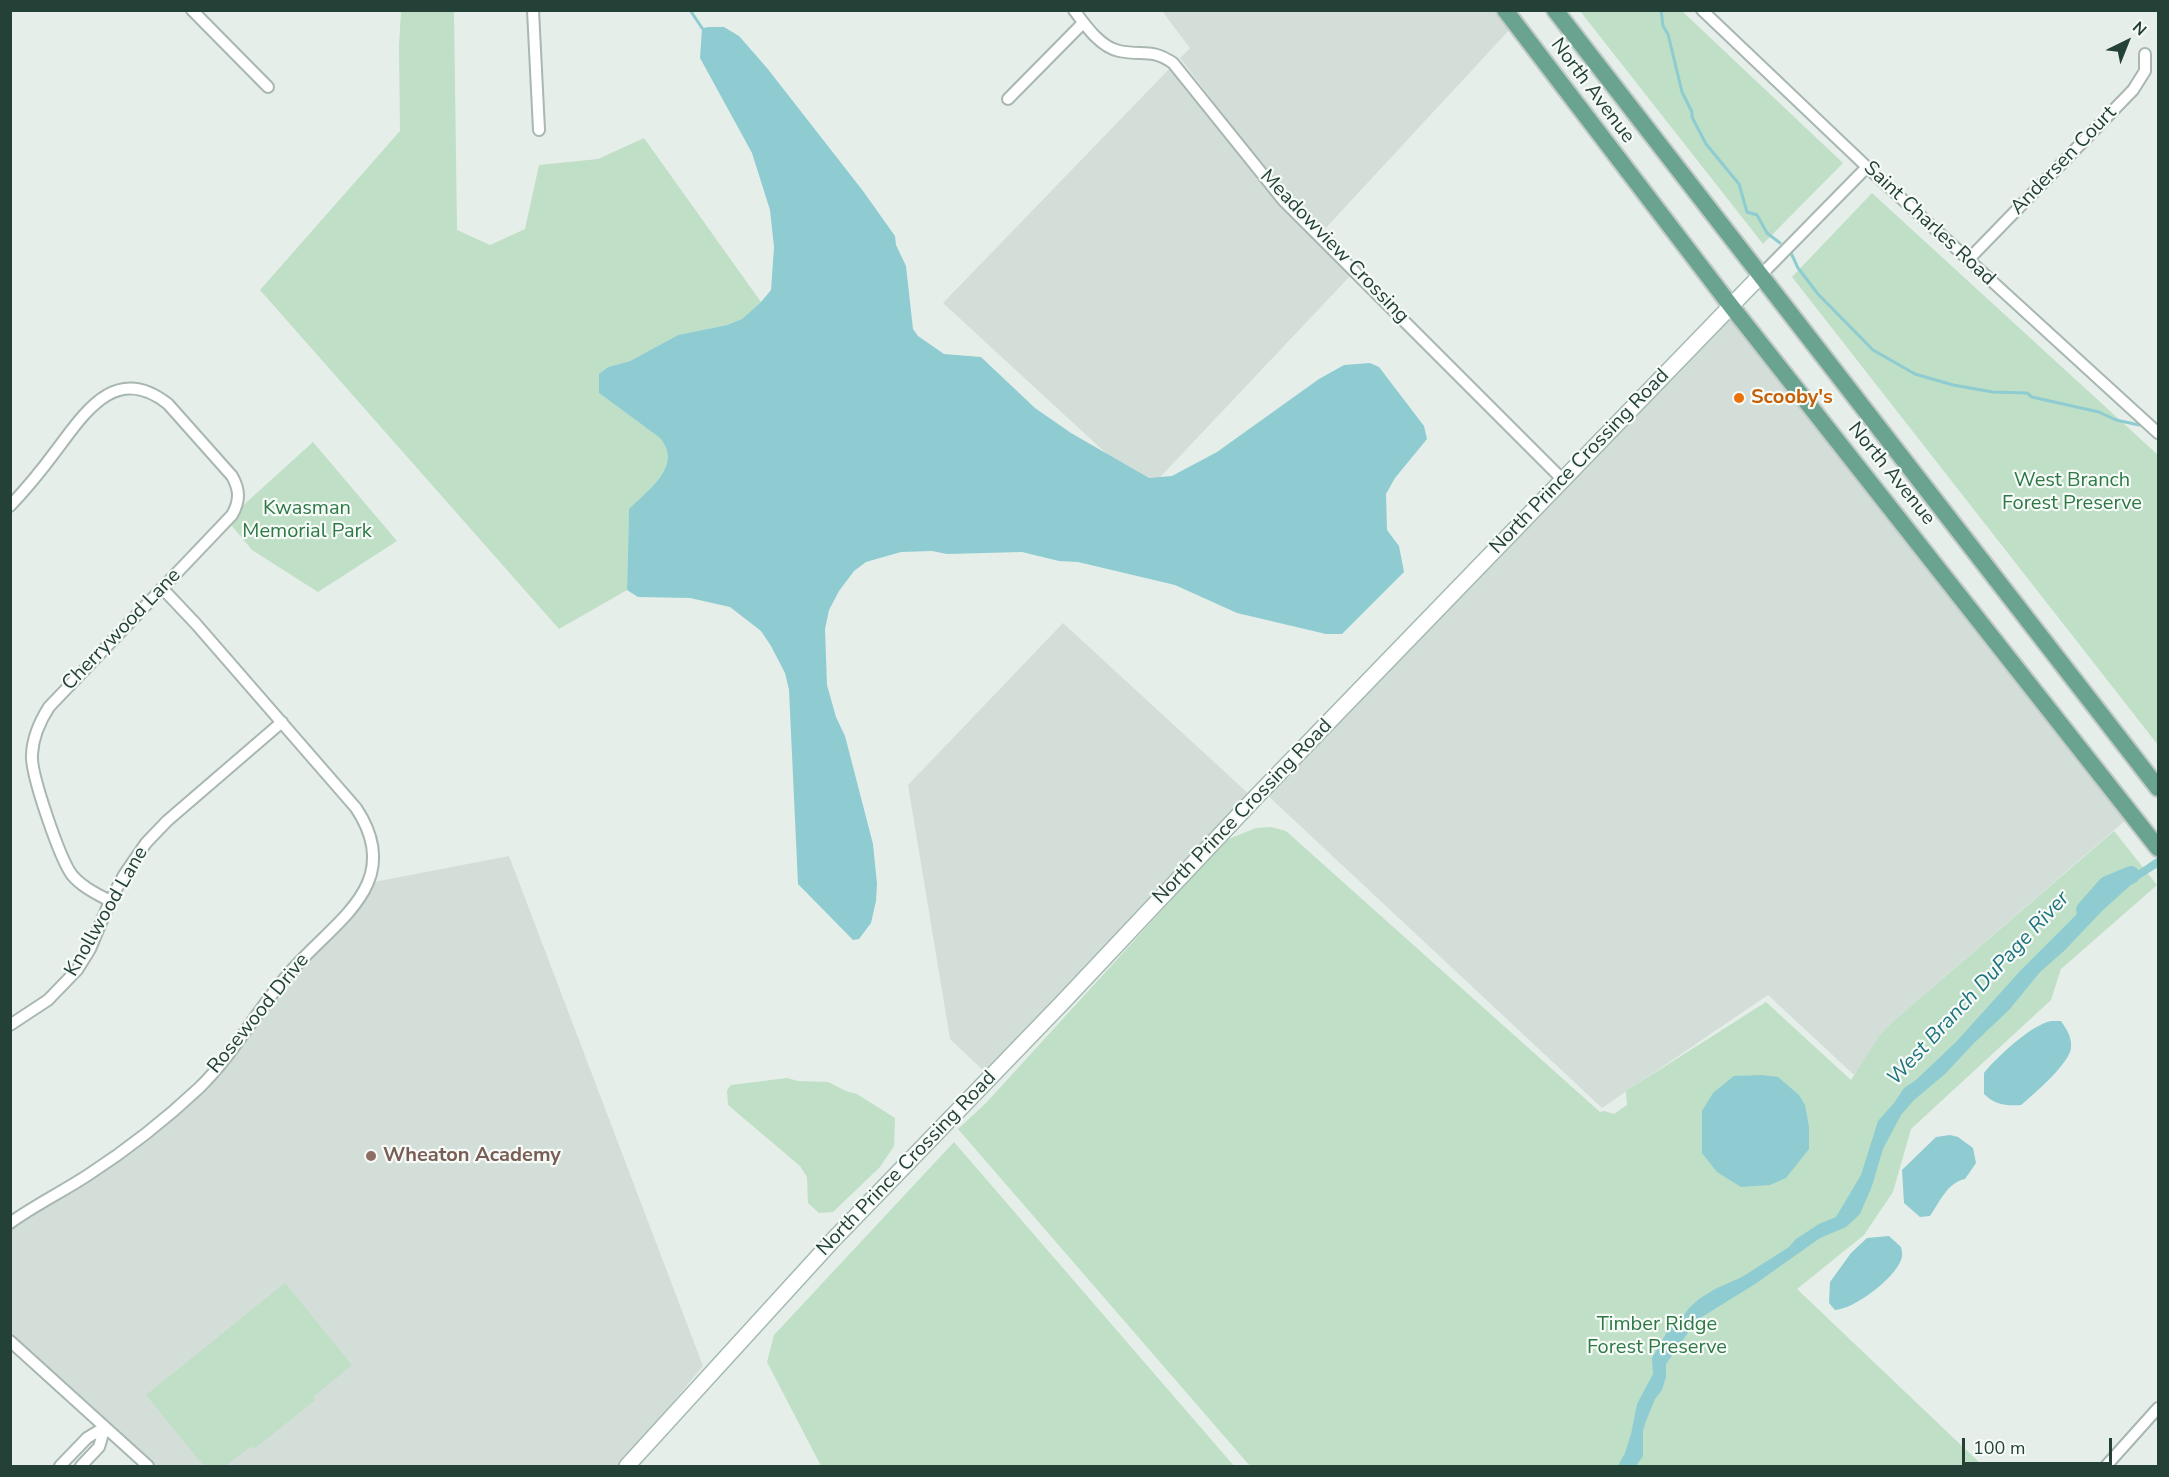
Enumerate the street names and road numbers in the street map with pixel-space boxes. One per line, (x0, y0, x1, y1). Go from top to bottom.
street label: North Avenue (1545, 34, 1639, 148)
street label: Andersen Court (2006, 102, 2122, 220)
street label: Saint Charles Road (1858, 157, 2000, 291)
street label: Meadowview Crossing (1254, 165, 1414, 329)
street label: North Prince Crossing Road (1485, 365, 1675, 559)
street label: North Avenue (1842, 418, 1940, 530)
street label: Cherrywood Lane (58, 564, 186, 696)
street label: North Prince Crossing Road (1148, 715, 1338, 909)
street label: Knollwood Lane (60, 843, 154, 981)
street label: Rosewood Drive (203, 949, 315, 1079)
street label: North Prince Crossing Road (812, 1067, 1002, 1261)

